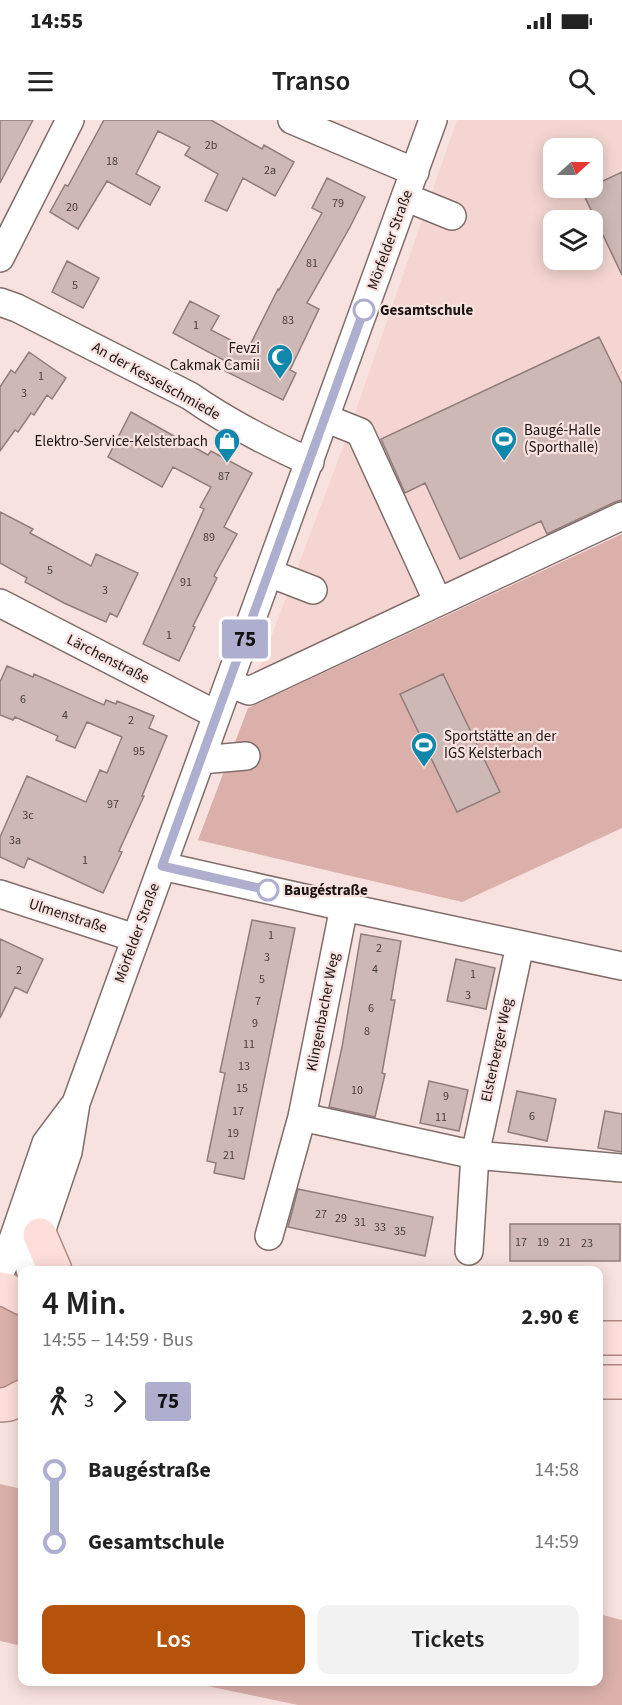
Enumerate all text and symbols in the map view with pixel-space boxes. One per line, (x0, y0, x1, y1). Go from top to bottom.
text: 14:55 (30, 5, 83, 37)
text: Transo (272, 62, 350, 101)
icon: menu (24, 65, 57, 98)
icon: search (565, 65, 598, 98)
house number: 2b (205, 137, 218, 154)
north arrow (543, 138, 603, 198)
map controls (543, 138, 603, 270)
house number: 18 (106, 153, 118, 170)
house number: 2a (264, 162, 276, 179)
street label: Mörfelder Straße (362, 187, 418, 293)
house number: 79 (332, 195, 344, 212)
house number: 20 (66, 199, 78, 216)
button: layers (543, 210, 603, 270)
house number: 81 (306, 255, 318, 272)
house number: 5 (72, 277, 78, 294)
marker: Gesamtschule (353, 299, 375, 321)
place label: Gesamtschule (380, 300, 473, 321)
house number: 83 (282, 312, 294, 329)
house number: 1 (193, 317, 199, 334)
street label: An der Kesselschmiede (88, 337, 224, 425)
place label: Fevzi Cakmak Camii (170, 338, 260, 376)
mosque icon: Fevzi Cakmak Camii (265, 342, 295, 380)
house number: 1 (38, 368, 44, 385)
house number: 3 (21, 385, 27, 402)
place label: Baugé-Halle (Sporthalle) (524, 420, 601, 458)
sports icon: Baugé-Halle (Sporthalle) (489, 424, 519, 462)
shop icon: Elektro-Service-Kelsterbach (212, 426, 242, 464)
place label: Elektro-Service-Kelsterbach (34, 431, 208, 452)
house number: 87 (218, 468, 230, 485)
house number: 89 (203, 529, 215, 546)
house number: 5 (47, 562, 53, 579)
house number: 91 (180, 574, 192, 591)
house number: 3 (102, 582, 108, 599)
line badge: 75 (218, 620, 272, 658)
text: 75 (234, 624, 256, 654)
house number: 1 (166, 627, 172, 644)
street label: Lärchenstraße (63, 629, 153, 689)
house number: 6 (20, 691, 26, 708)
house number: 4 (62, 707, 68, 724)
house number: 2 (128, 712, 134, 729)
place label: Sportstätte an der IGS Kelsterbach (444, 726, 557, 764)
sports icon: Sportstätte an der IGS Kelsterbach (409, 730, 439, 768)
house number: 95 (133, 743, 145, 760)
house number: 97 (107, 796, 119, 813)
house number: 3c (22, 807, 34, 824)
house number: 3a (9, 832, 21, 849)
house number: 1 (82, 852, 88, 869)
marker: Baugéstraße (257, 879, 279, 901)
street label: Mörfelder Straße (109, 880, 165, 986)
place label: Baugéstraße (284, 880, 368, 901)
street label: Ulmenstraße (26, 893, 110, 939)
house number: 1 (268, 927, 274, 944)
house number: 2 (376, 940, 382, 957)
house number: 3 (264, 949, 270, 966)
street label: Klingenbacher Weg (301, 951, 345, 1073)
house number: 4 (372, 961, 378, 978)
house number: 2 (16, 962, 22, 979)
house number: 1 (470, 966, 476, 983)
house number: 5 (259, 971, 265, 988)
house number: 3 (465, 987, 471, 1004)
house number: 7 (255, 993, 261, 1010)
street label: Elsterberger Weg (476, 996, 518, 1104)
house number: 6 (368, 1000, 374, 1017)
house number: 9 (252, 1015, 258, 1032)
house number: 8 (364, 1023, 370, 1040)
house number: 11 (243, 1036, 255, 1053)
house number: 13 (238, 1058, 250, 1075)
house number: 15 (236, 1080, 248, 1097)
house number: 10 (351, 1082, 363, 1099)
house number: 9 (443, 1088, 449, 1105)
house number: 17 (232, 1103, 244, 1120)
house number: 6 (529, 1108, 535, 1125)
house number: 11 (435, 1109, 447, 1126)
house number: 19 (227, 1125, 239, 1142)
house number: 21 (223, 1147, 235, 1164)
house number: 27 (315, 1206, 327, 1223)
house number: 29 (335, 1210, 347, 1227)
house number: 31 (354, 1214, 366, 1231)
house number: 33 (374, 1219, 386, 1236)
house number: 35 (394, 1223, 406, 1240)
house number: 17 (515, 1234, 527, 1251)
house number: 19 (537, 1234, 549, 1251)
house number: 21 (559, 1234, 571, 1251)
house number: 23 (581, 1235, 593, 1252)
text: 4 Min. (42, 1280, 126, 1327)
text: 2.90 € (522, 1301, 579, 1333)
text: 14:55 – 14:59 · Bus (42, 1326, 193, 1354)
icon: walk (42, 1385, 75, 1418)
icon: forward (103, 1385, 136, 1418)
text: 75 (157, 1386, 179, 1416)
text: 3 (84, 1387, 94, 1415)
text: Baugéstraße (88, 1454, 211, 1486)
text: 14:58 (534, 1456, 579, 1484)
text: Gesamtschule (88, 1526, 225, 1558)
text: 14:59 (534, 1528, 579, 1556)
button: Los (42, 1605, 305, 1674)
button: Tickets (317, 1605, 579, 1674)

